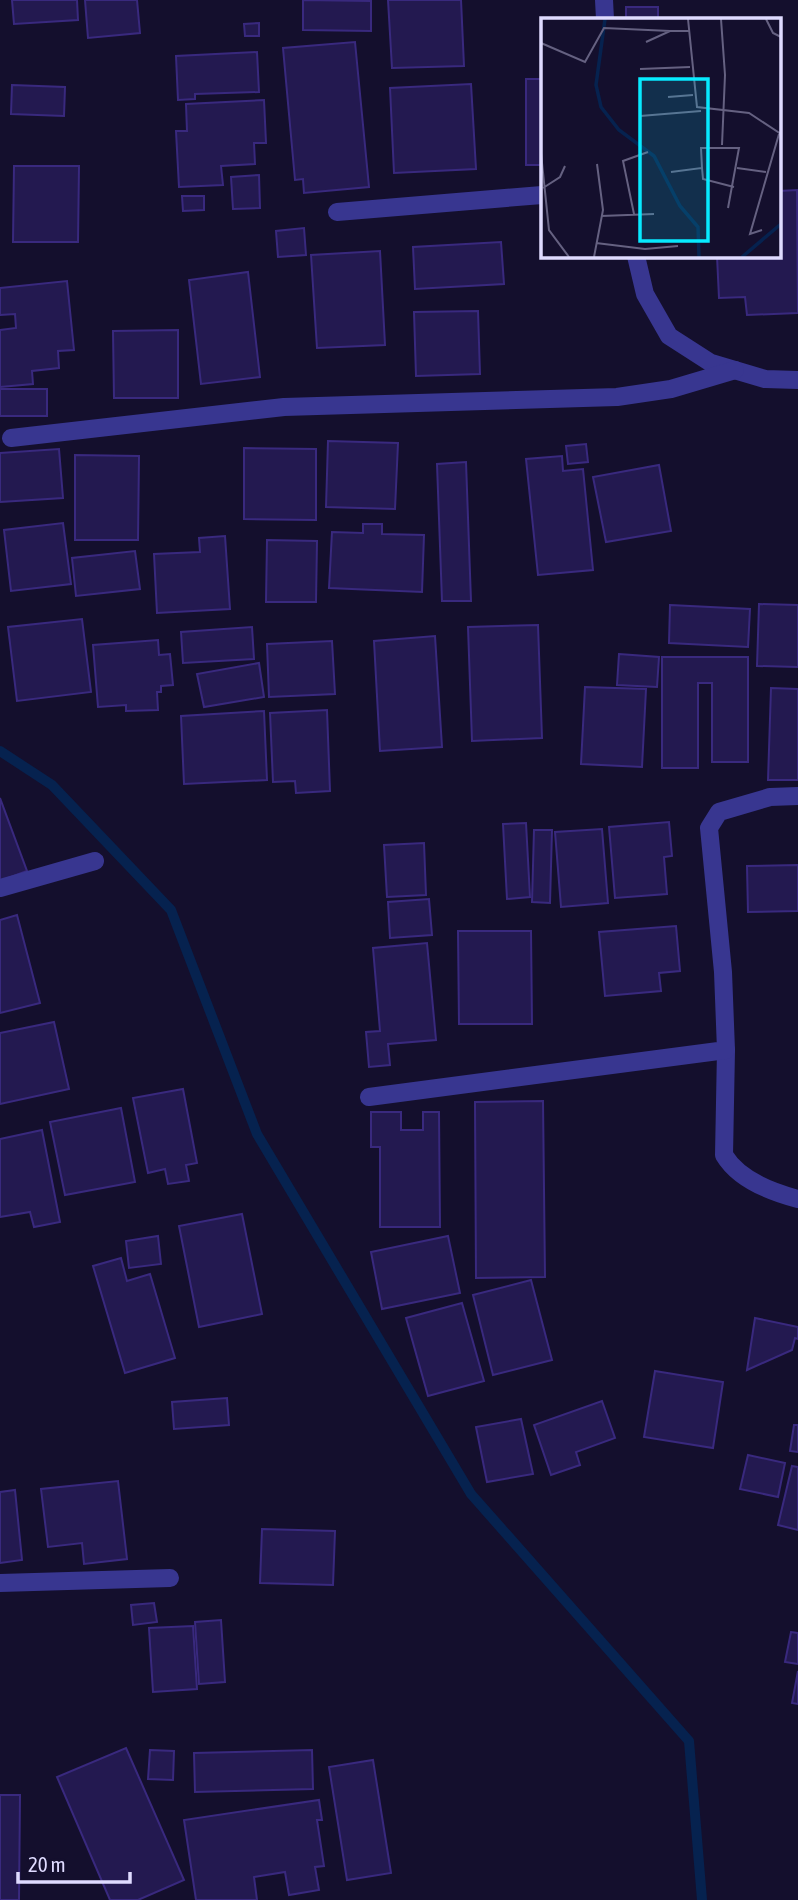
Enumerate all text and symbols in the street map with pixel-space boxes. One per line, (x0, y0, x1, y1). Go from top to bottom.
inset map (541, 18, 780, 257)
scale bar (18, 1840, 130, 1884)
text: 20 m (28, 1852, 66, 1876)

